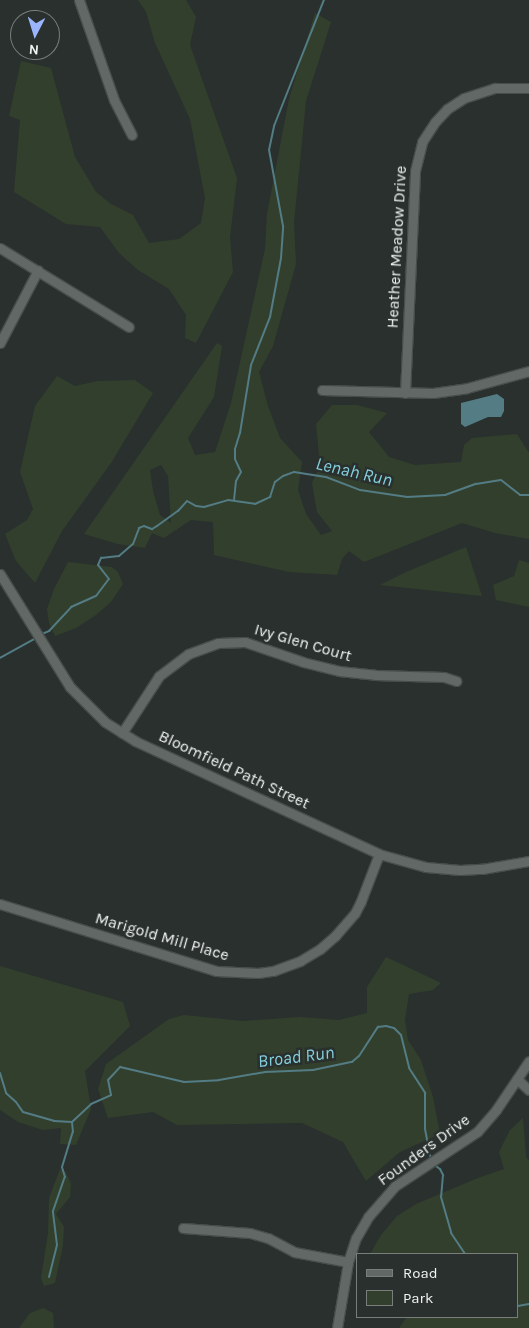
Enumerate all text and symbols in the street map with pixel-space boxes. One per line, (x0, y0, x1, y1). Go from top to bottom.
north arrow (10, 10, 60, 60)
text: N (28, 41, 39, 58)
street label: Heather Meadow Drive (383, 165, 411, 329)
water label: Lenah Run (314, 453, 394, 491)
street label: Ivy Glen Court (252, 620, 354, 666)
street label: Bloomfield Path Street (156, 727, 312, 813)
street label: Marigold Mill Place (93, 909, 231, 965)
water label: Broad Run (256, 1042, 336, 1072)
street label: Founders Drive (374, 1110, 474, 1190)
legend (356, 1253, 519, 1318)
text: Road (403, 1264, 438, 1282)
text: Park (403, 1289, 433, 1307)

